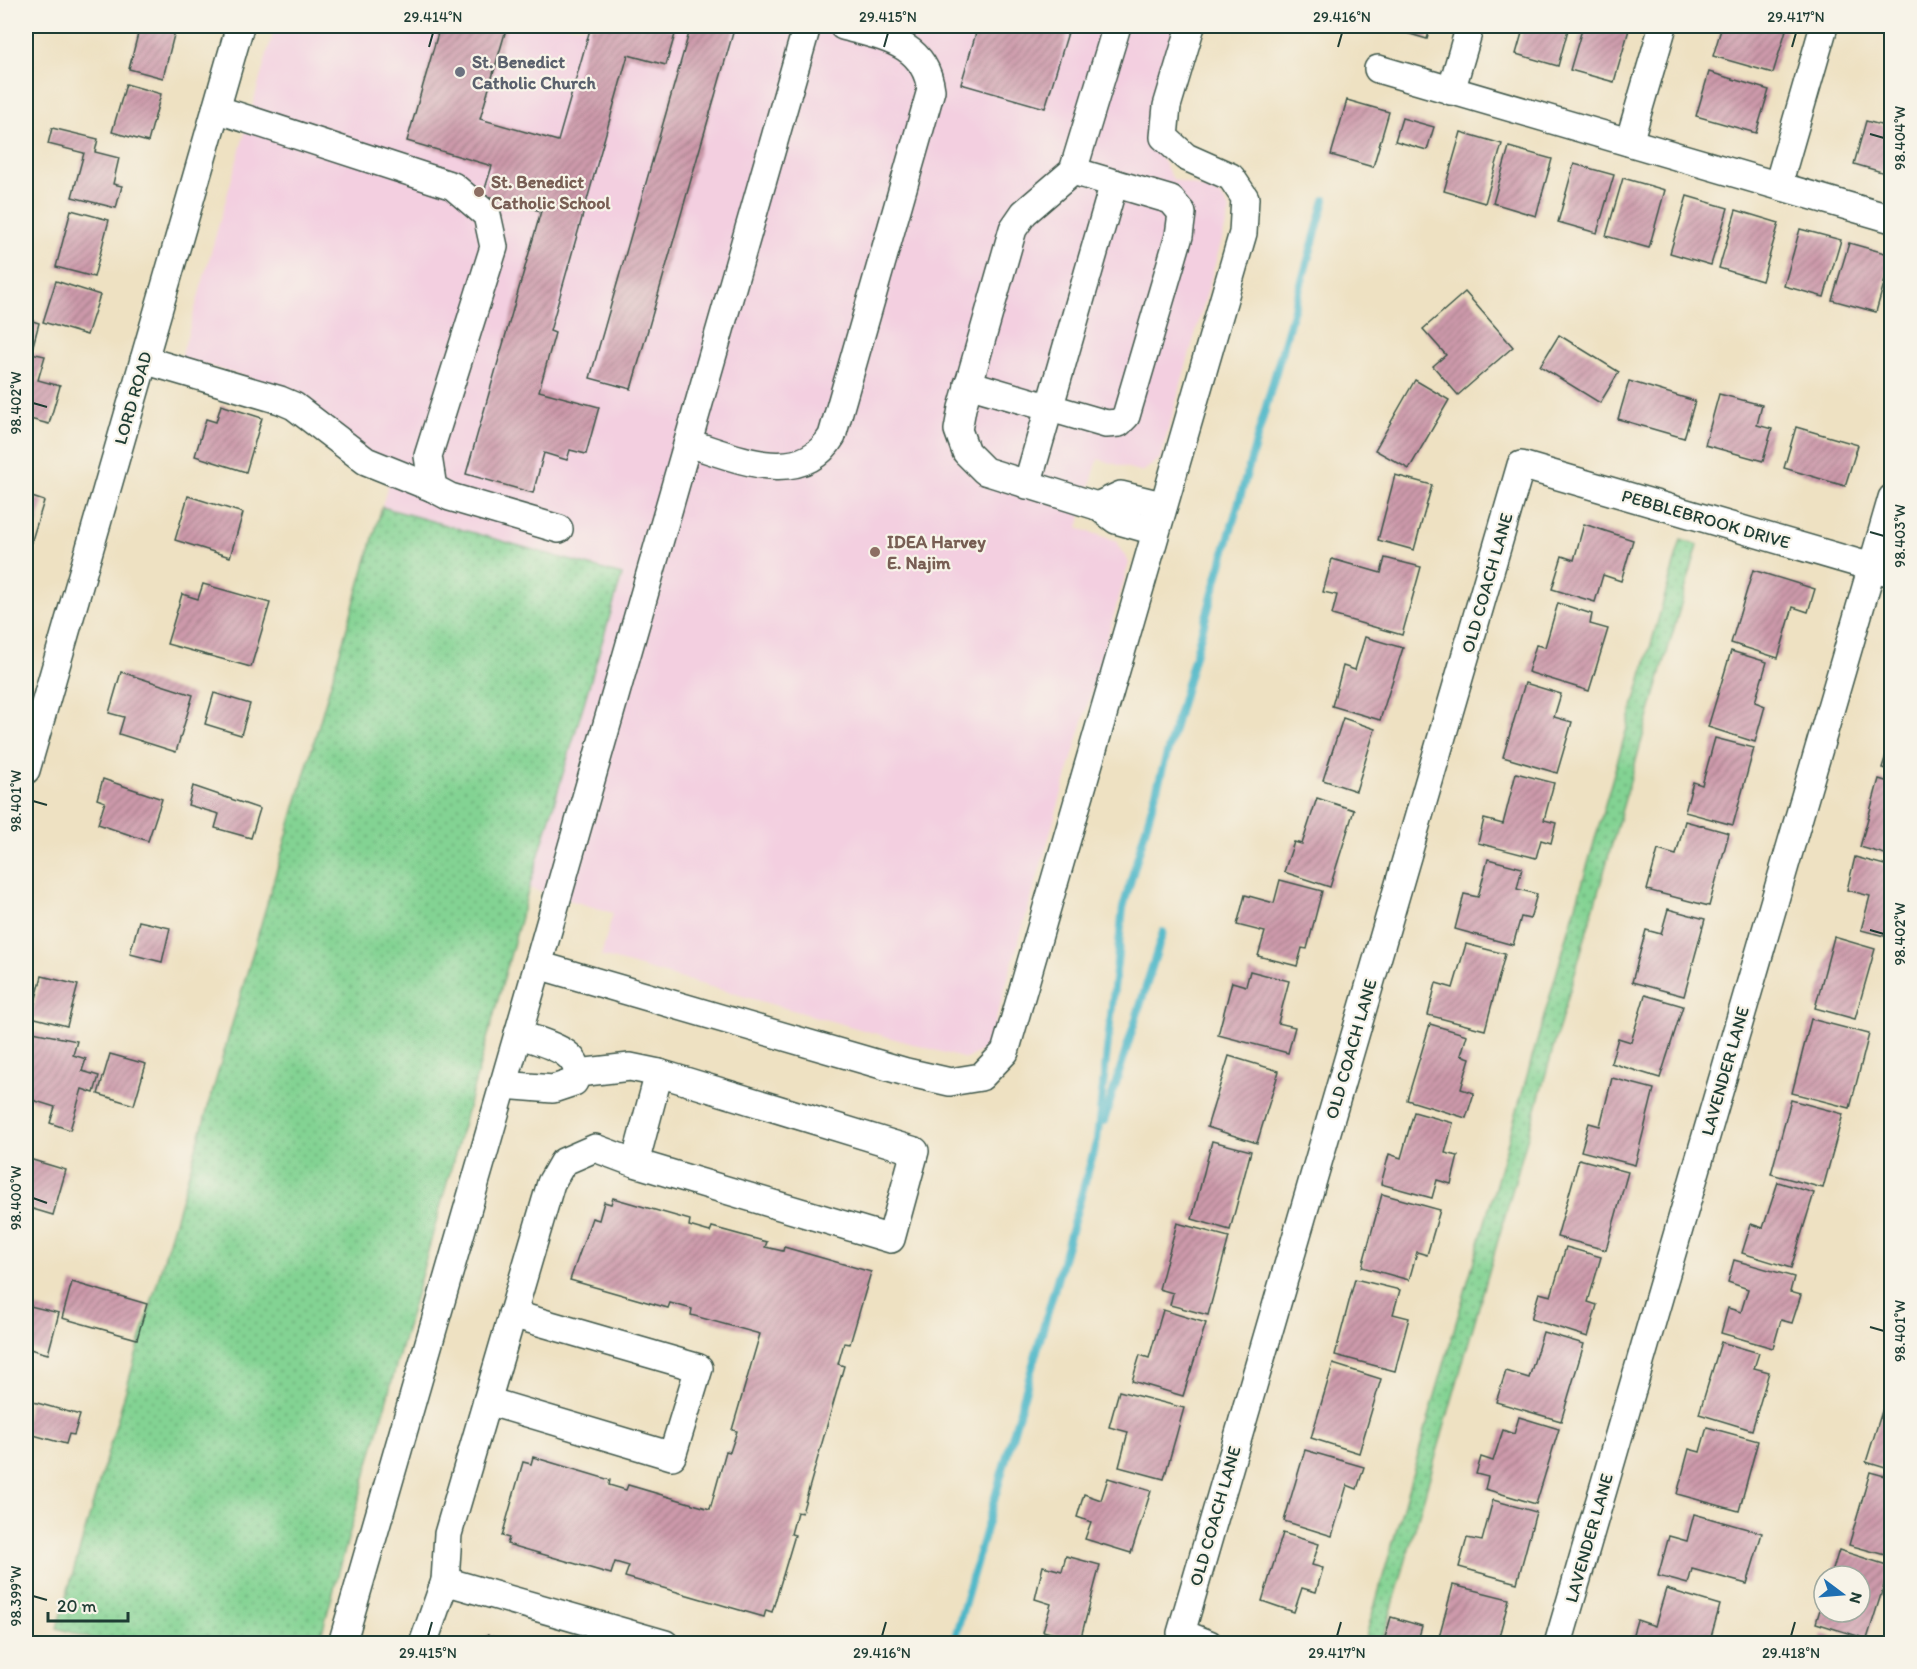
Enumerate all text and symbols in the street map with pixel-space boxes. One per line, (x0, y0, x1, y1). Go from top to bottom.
text: 29.414°N (404, 8, 462, 26)
text: 29.415°N (859, 8, 917, 26)
text: 29.416°N (1313, 8, 1371, 26)
text: 29.417°N (1767, 8, 1825, 26)
place label: St. Benedict Catholic Church (472, 51, 596, 94)
marker: St. Benedict Catholic Church (453, 65, 467, 79)
text: 98.404°W (1891, 106, 1909, 170)
place label: St. Benedict Catholic School (491, 171, 611, 214)
marker: St. Benedict Catholic School (472, 185, 486, 199)
street label: LORD ROAD (109, 349, 157, 447)
text: 98.402°W (7, 371, 25, 435)
street label: PEBBLEBROOK DRIVE (1619, 484, 1793, 554)
text: 98.403°W (1891, 504, 1909, 568)
street label: OLD COACH LANE (1456, 510, 1518, 656)
place label: IDEA Harvey E. Najim (887, 531, 986, 574)
marker: IDEA Harvey E. Najim (868, 545, 882, 559)
text: 98.401°W (7, 770, 25, 832)
text: 98.402°W (1891, 902, 1909, 966)
street label: OLD COACH LANE (1320, 976, 1382, 1122)
street label: LAVENDER LANE (1696, 1004, 1754, 1138)
text: 98.400°W (7, 1166, 25, 1230)
text: 98.401°W (1891, 1300, 1909, 1362)
street label: OLD COACH LANE (1184, 1443, 1246, 1589)
street label: LAVENDER LANE (1560, 1471, 1618, 1605)
north arrow (1812, 1564, 1872, 1624)
text: 98.399°W (7, 1565, 25, 1626)
scale bar (48, 1585, 128, 1623)
text: N (1845, 1590, 1867, 1606)
text: 20 m (57, 1595, 97, 1617)
text: 29.415°N (399, 1644, 457, 1662)
text: 29.416°N (853, 1644, 911, 1662)
text: 29.417°N (1308, 1644, 1366, 1662)
text: 29.418°N (1762, 1644, 1820, 1662)

